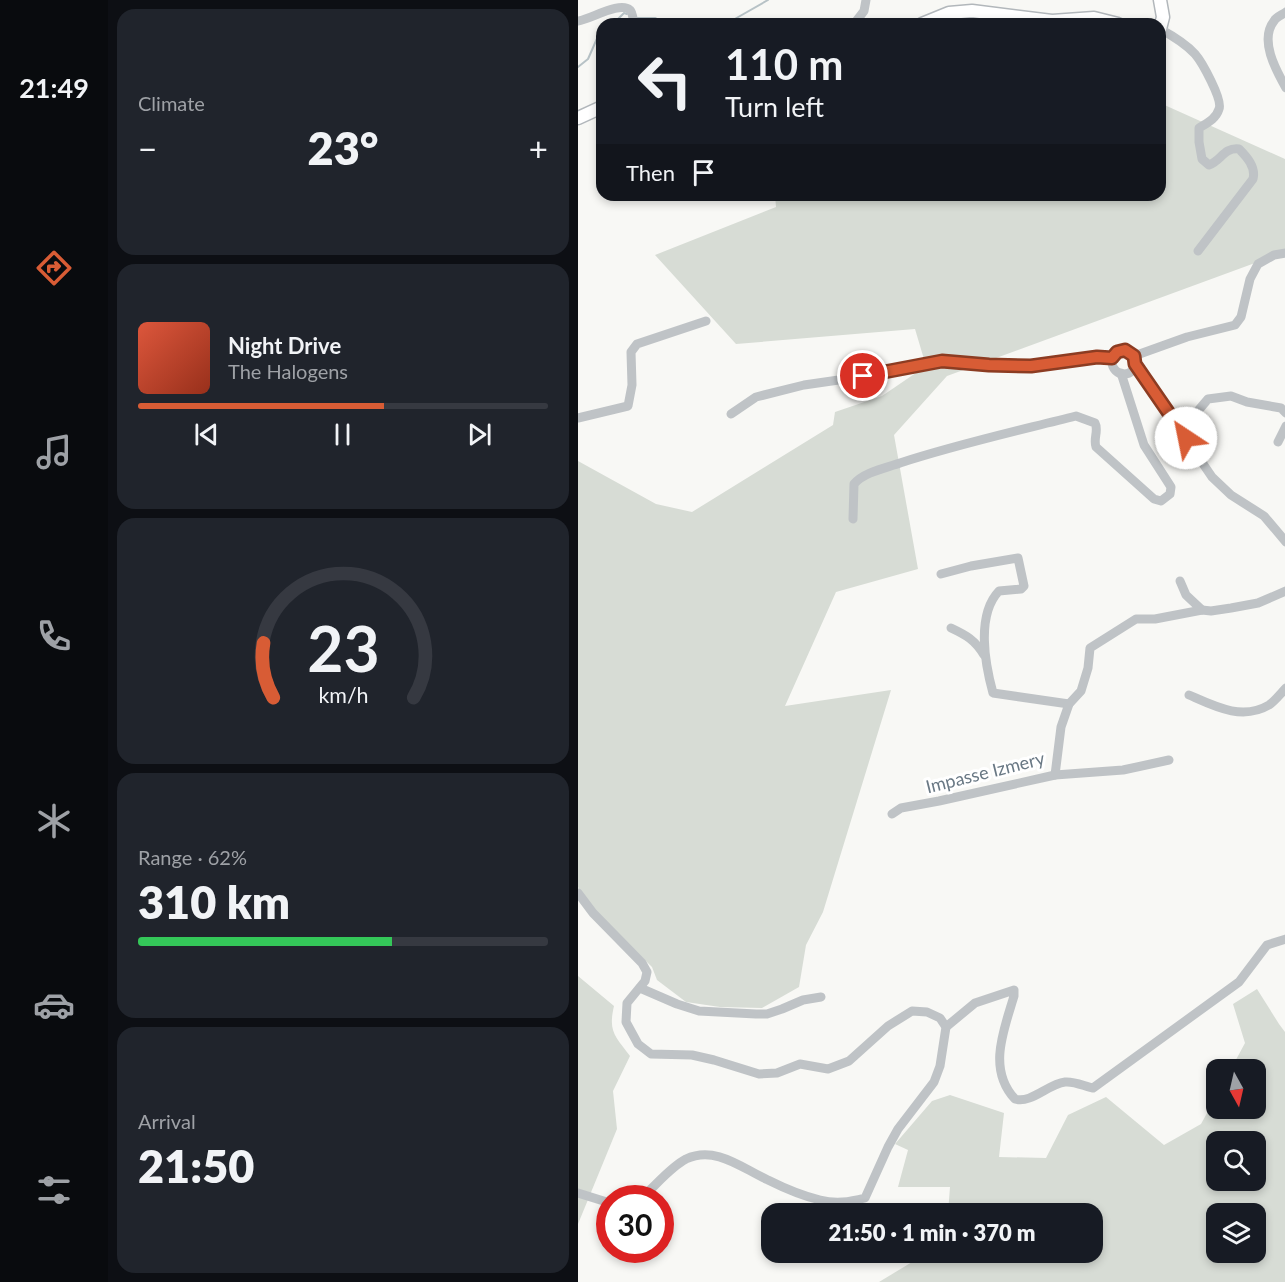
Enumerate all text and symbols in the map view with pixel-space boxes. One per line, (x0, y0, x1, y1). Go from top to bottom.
text: 110 m (725, 39, 843, 89)
icon: left (626, 42, 704, 120)
text: 21:49 (19, 71, 89, 104)
text: Turn left (725, 90, 824, 123)
text: Climate (138, 91, 205, 115)
text: 23° (308, 121, 378, 175)
text: − (138, 128, 157, 168)
text: + (529, 128, 548, 168)
icon: arrive (687, 156, 720, 189)
text: Then (626, 159, 675, 186)
icon: directions (33, 247, 75, 289)
text: Night Drive (228, 332, 341, 359)
pin (837, 350, 888, 401)
text: The Halogens (228, 359, 348, 383)
icon: arrive (846, 359, 879, 392)
position arrow (1154, 406, 1218, 470)
icon: previous (190, 418, 223, 451)
icon: pause (326, 418, 359, 451)
icon: next (463, 418, 496, 451)
icon: music (33, 431, 75, 473)
text: 23 (307, 610, 379, 685)
icon: phone (33, 615, 75, 657)
text: km/h (318, 682, 368, 708)
street label: Impasse Izmery (923, 746, 1047, 797)
icon: climate (33, 800, 75, 842)
text: Range · 62% (138, 845, 247, 869)
text: 310 km (138, 875, 290, 929)
icon: car (33, 984, 75, 1026)
north arrow (1206, 1059, 1266, 1119)
map controls (1206, 1059, 1266, 1263)
text: Arrival (138, 1109, 196, 1133)
button: search (1206, 1131, 1266, 1191)
text: 21:50 (138, 1139, 254, 1193)
icon: filters (33, 1169, 75, 1211)
speed limit sign: 30 (596, 1185, 674, 1263)
button: layers (1206, 1203, 1266, 1263)
text: 21:50 · 1 min · 370 m (829, 1219, 1035, 1246)

